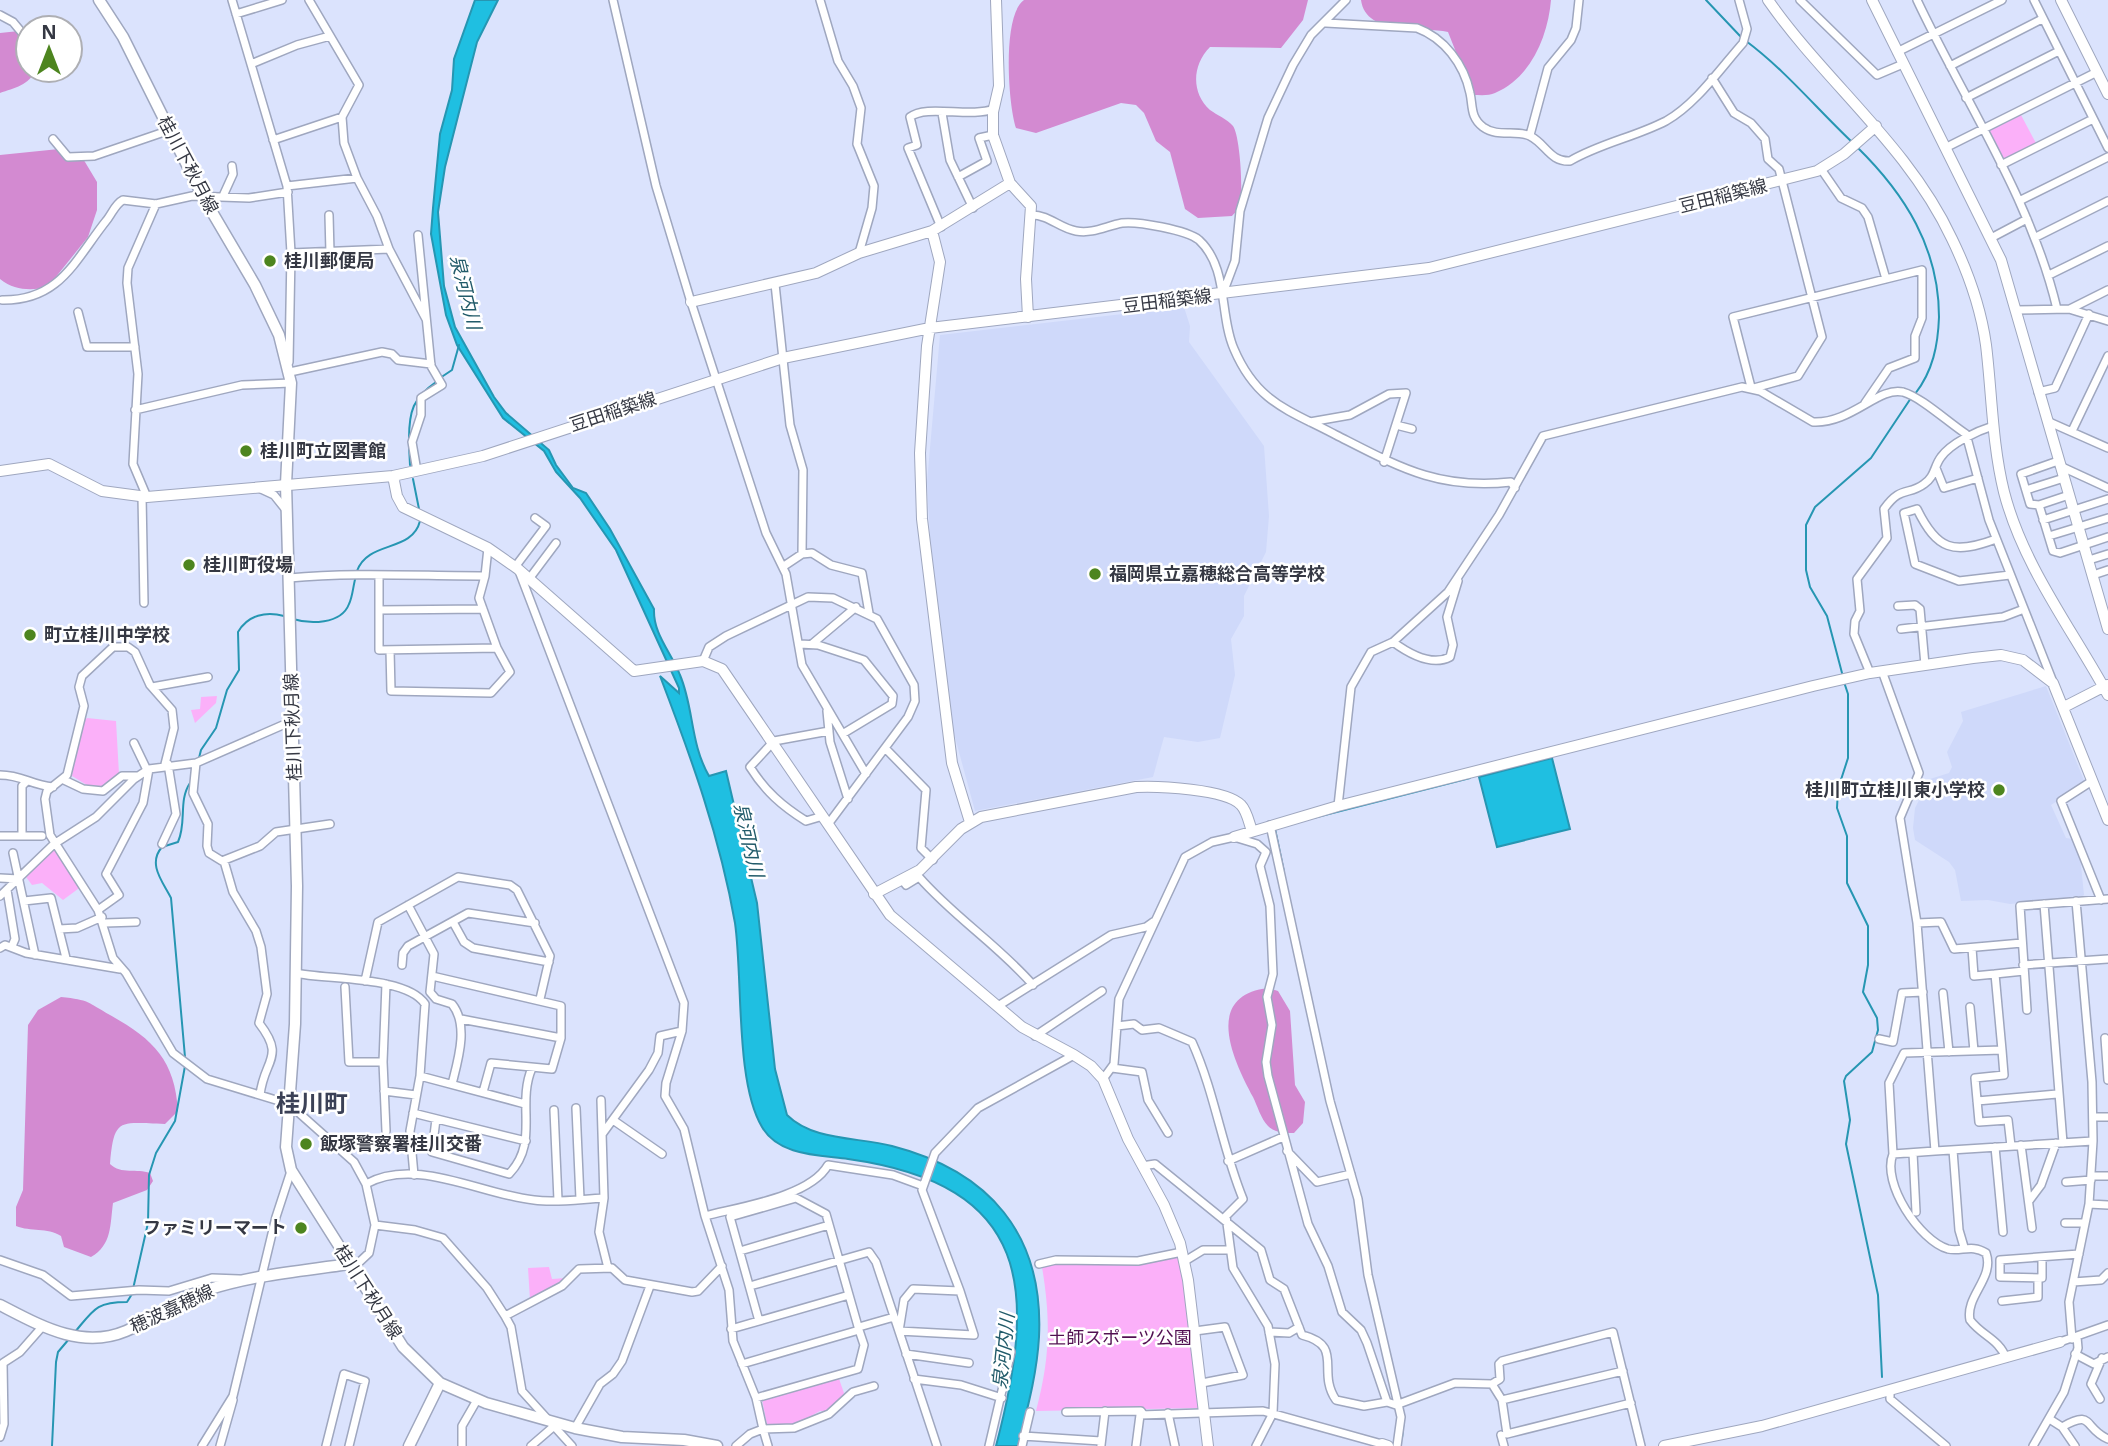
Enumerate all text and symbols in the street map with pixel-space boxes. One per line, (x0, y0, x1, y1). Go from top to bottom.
north arrow (14, 14, 84, 84)
text: N (41, 19, 57, 45)
street label: 桂川下秋月線 (153, 111, 225, 218)
street label: 豆田稲築線 (1676, 172, 1769, 218)
place label: 桂川郵便局 (284, 248, 374, 272)
water label: 泉河内川 (444, 252, 488, 334)
marker: 桂川郵便局 (262, 253, 278, 269)
street label: 豆田稲築線 (1121, 283, 1213, 317)
street label: 豆田稲築線 (566, 386, 659, 436)
place label: 桂川町立図書館 (260, 438, 386, 462)
marker: 桂川町立図書館 (238, 443, 254, 459)
place label: 桂川町役場 (203, 552, 293, 576)
marker: 桂川町役場 (181, 557, 197, 573)
place label: 福岡県立嘉穂総合高等学校 (1109, 561, 1325, 585)
marker: 福岡県立嘉穂総合高等学校 (1087, 566, 1103, 582)
place label: 町立桂川中学校 (44, 622, 170, 646)
marker: 町立桂川中学校 (22, 627, 38, 643)
street label: 桂川下秋月線 (278, 673, 306, 781)
place label: 桂川町立桂川東小学校 (1805, 777, 1985, 801)
marker: 桂川町立桂川東小学校 (1991, 782, 2007, 798)
water label: 泉河内川 (728, 800, 771, 882)
district label: 桂川町 (276, 1086, 348, 1119)
place label: 飯塚警察署桂川交番 (320, 1131, 482, 1155)
marker: 飯塚警察署桂川交番 (298, 1136, 314, 1152)
place label: ファミリーマート (143, 1215, 287, 1239)
marker: ファミリーマート (293, 1220, 309, 1236)
street label: 桂川下秋月線 (329, 1240, 408, 1343)
street label: 穂波嘉穂線 (126, 1278, 217, 1338)
water label: 泉河内川 (986, 1310, 1020, 1390)
park label: 土師スポーツ公園 (1048, 1325, 1192, 1349)

